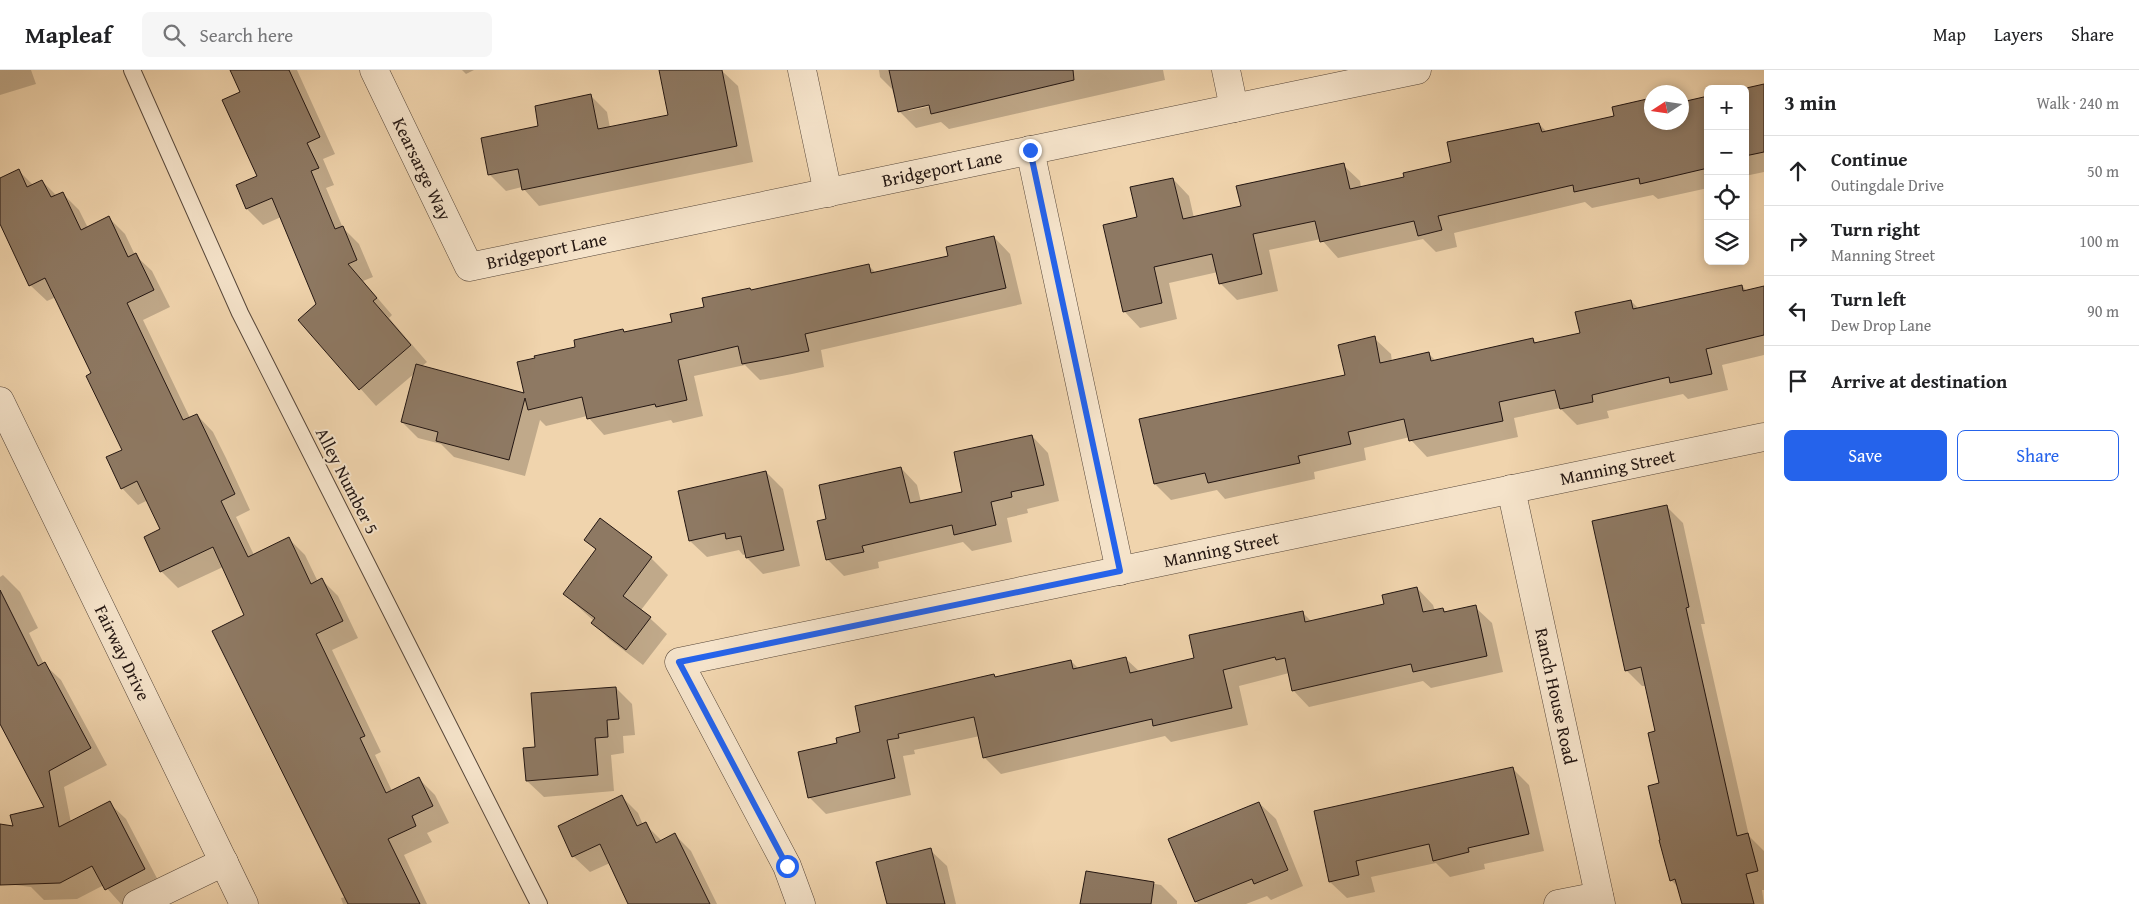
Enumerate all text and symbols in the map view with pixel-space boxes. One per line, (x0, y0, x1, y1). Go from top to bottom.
search box (142, 12, 492, 57)
text: Mapleaf (25, 17, 112, 52)
icon: search (160, 21, 188, 49)
text: Search here (200, 21, 293, 49)
text: Map (1933, 21, 1966, 48)
text: Layers (1994, 21, 2043, 48)
text: Share (2071, 21, 2114, 48)
north arrow (1644, 85, 1689, 130)
map controls (1704, 85, 1749, 265)
button: + (1704, 85, 1749, 130)
text: 3 min (1784, 87, 1836, 118)
text: Walk · 240 m (2036, 91, 2119, 115)
street label: Kearsarge Way (386, 113, 459, 225)
button: − (1704, 130, 1749, 175)
route end (1019, 139, 1042, 162)
street label: Bridgeport Lane (879, 143, 1005, 194)
text: Continue (1831, 145, 1908, 173)
icon: ahead (1784, 157, 1812, 185)
text: 50 m (2087, 159, 2119, 183)
text: Outingdale Drive (1831, 173, 1944, 197)
button: locate (1704, 175, 1749, 220)
text: Turn right (1831, 215, 1920, 243)
button: layers (1704, 220, 1749, 265)
street label: Bridgeport Lane (484, 225, 609, 276)
icon: right (1784, 227, 1812, 255)
text: 100 m (2079, 229, 2119, 253)
text: Manning Street (1831, 243, 1935, 267)
text: Turn left (1831, 285, 1906, 313)
icon: left (1784, 297, 1812, 325)
text: 90 m (2087, 299, 2119, 323)
text: Dew Drop Lane (1831, 313, 1931, 337)
icon: arrive (1784, 367, 1812, 395)
text: Arrive at destination (1831, 367, 2007, 395)
street label: Alley Number 5 (309, 423, 386, 539)
button: Save (1784, 430, 1947, 481)
button: Share (1957, 430, 2119, 481)
street label: Manning Street (1557, 442, 1678, 492)
street label: Manning Street (1161, 524, 1282, 574)
street label: Fairway Drive (88, 600, 157, 705)
street label: Ranch House Road (1529, 625, 1584, 767)
route start (776, 855, 799, 878)

